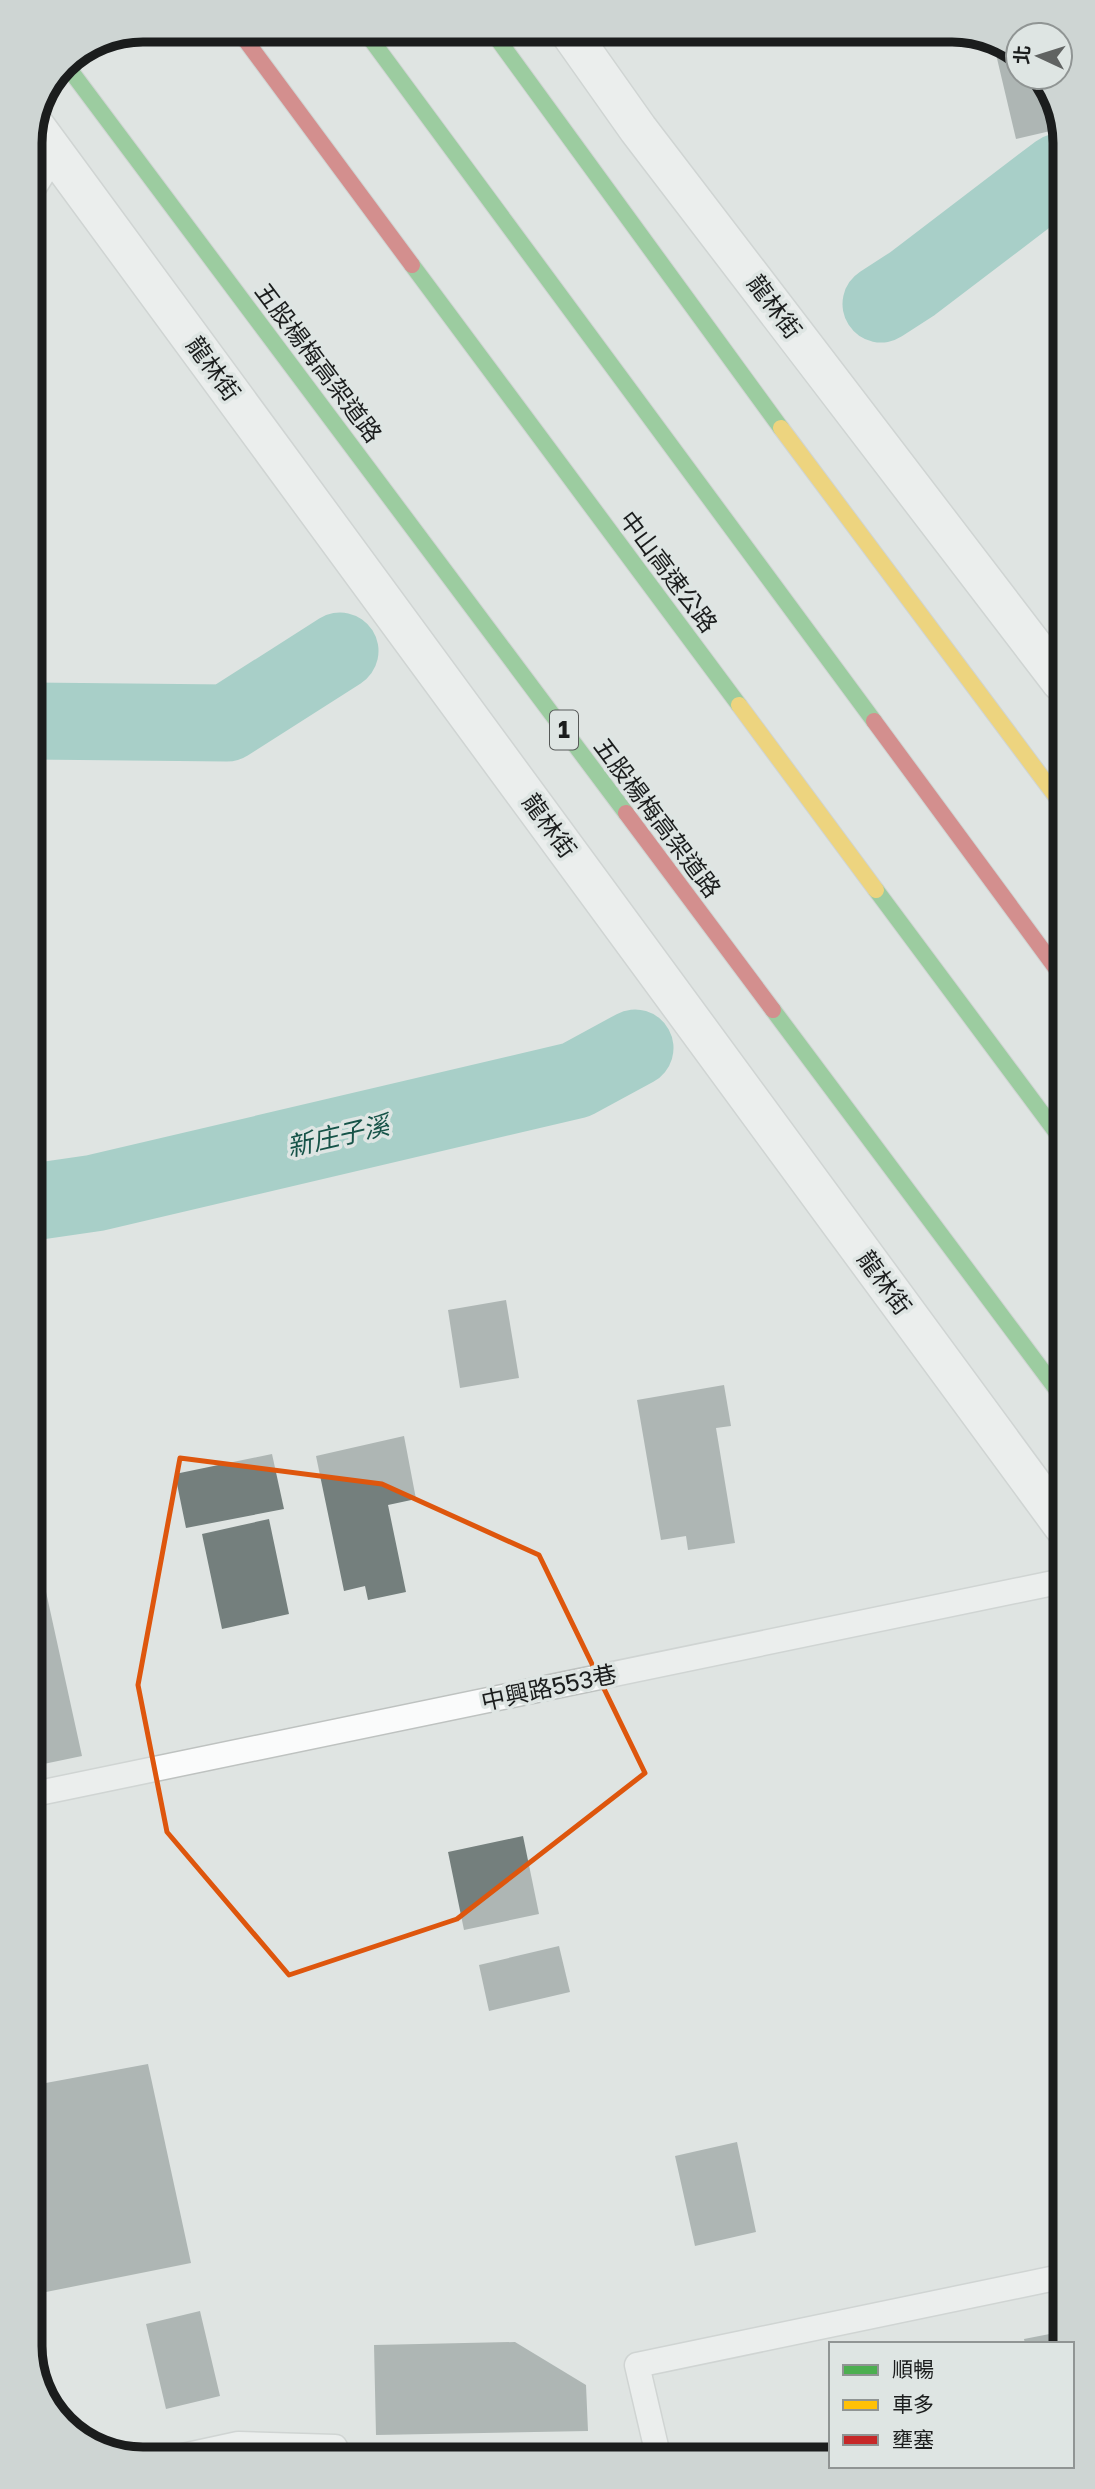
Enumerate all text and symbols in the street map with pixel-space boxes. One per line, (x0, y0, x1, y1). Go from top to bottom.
north arrow (1004, 21, 1074, 91)
text: 北 (1009, 44, 1034, 65)
street label: 龍林街 (742, 269, 808, 344)
street label: 五股楊梅高架道路 (250, 277, 389, 447)
street label: 龍林街 (181, 330, 247, 406)
street label: 中山高速公路 (614, 505, 724, 637)
road number: 1 (550, 710, 578, 750)
street label: 五股楊梅高架道路 (589, 732, 728, 902)
street label: 龍林街 (517, 787, 583, 863)
water label: 新庄子溪 (284, 1108, 396, 1162)
street label: 龍林街 (852, 1244, 918, 1320)
street label: 中興路553巷 (478, 1658, 619, 1715)
legend (829, 2342, 1074, 2468)
text: 順暢 (892, 2356, 934, 2382)
text: 車多 (892, 2391, 934, 2417)
text: 壅塞 (892, 2426, 934, 2452)

